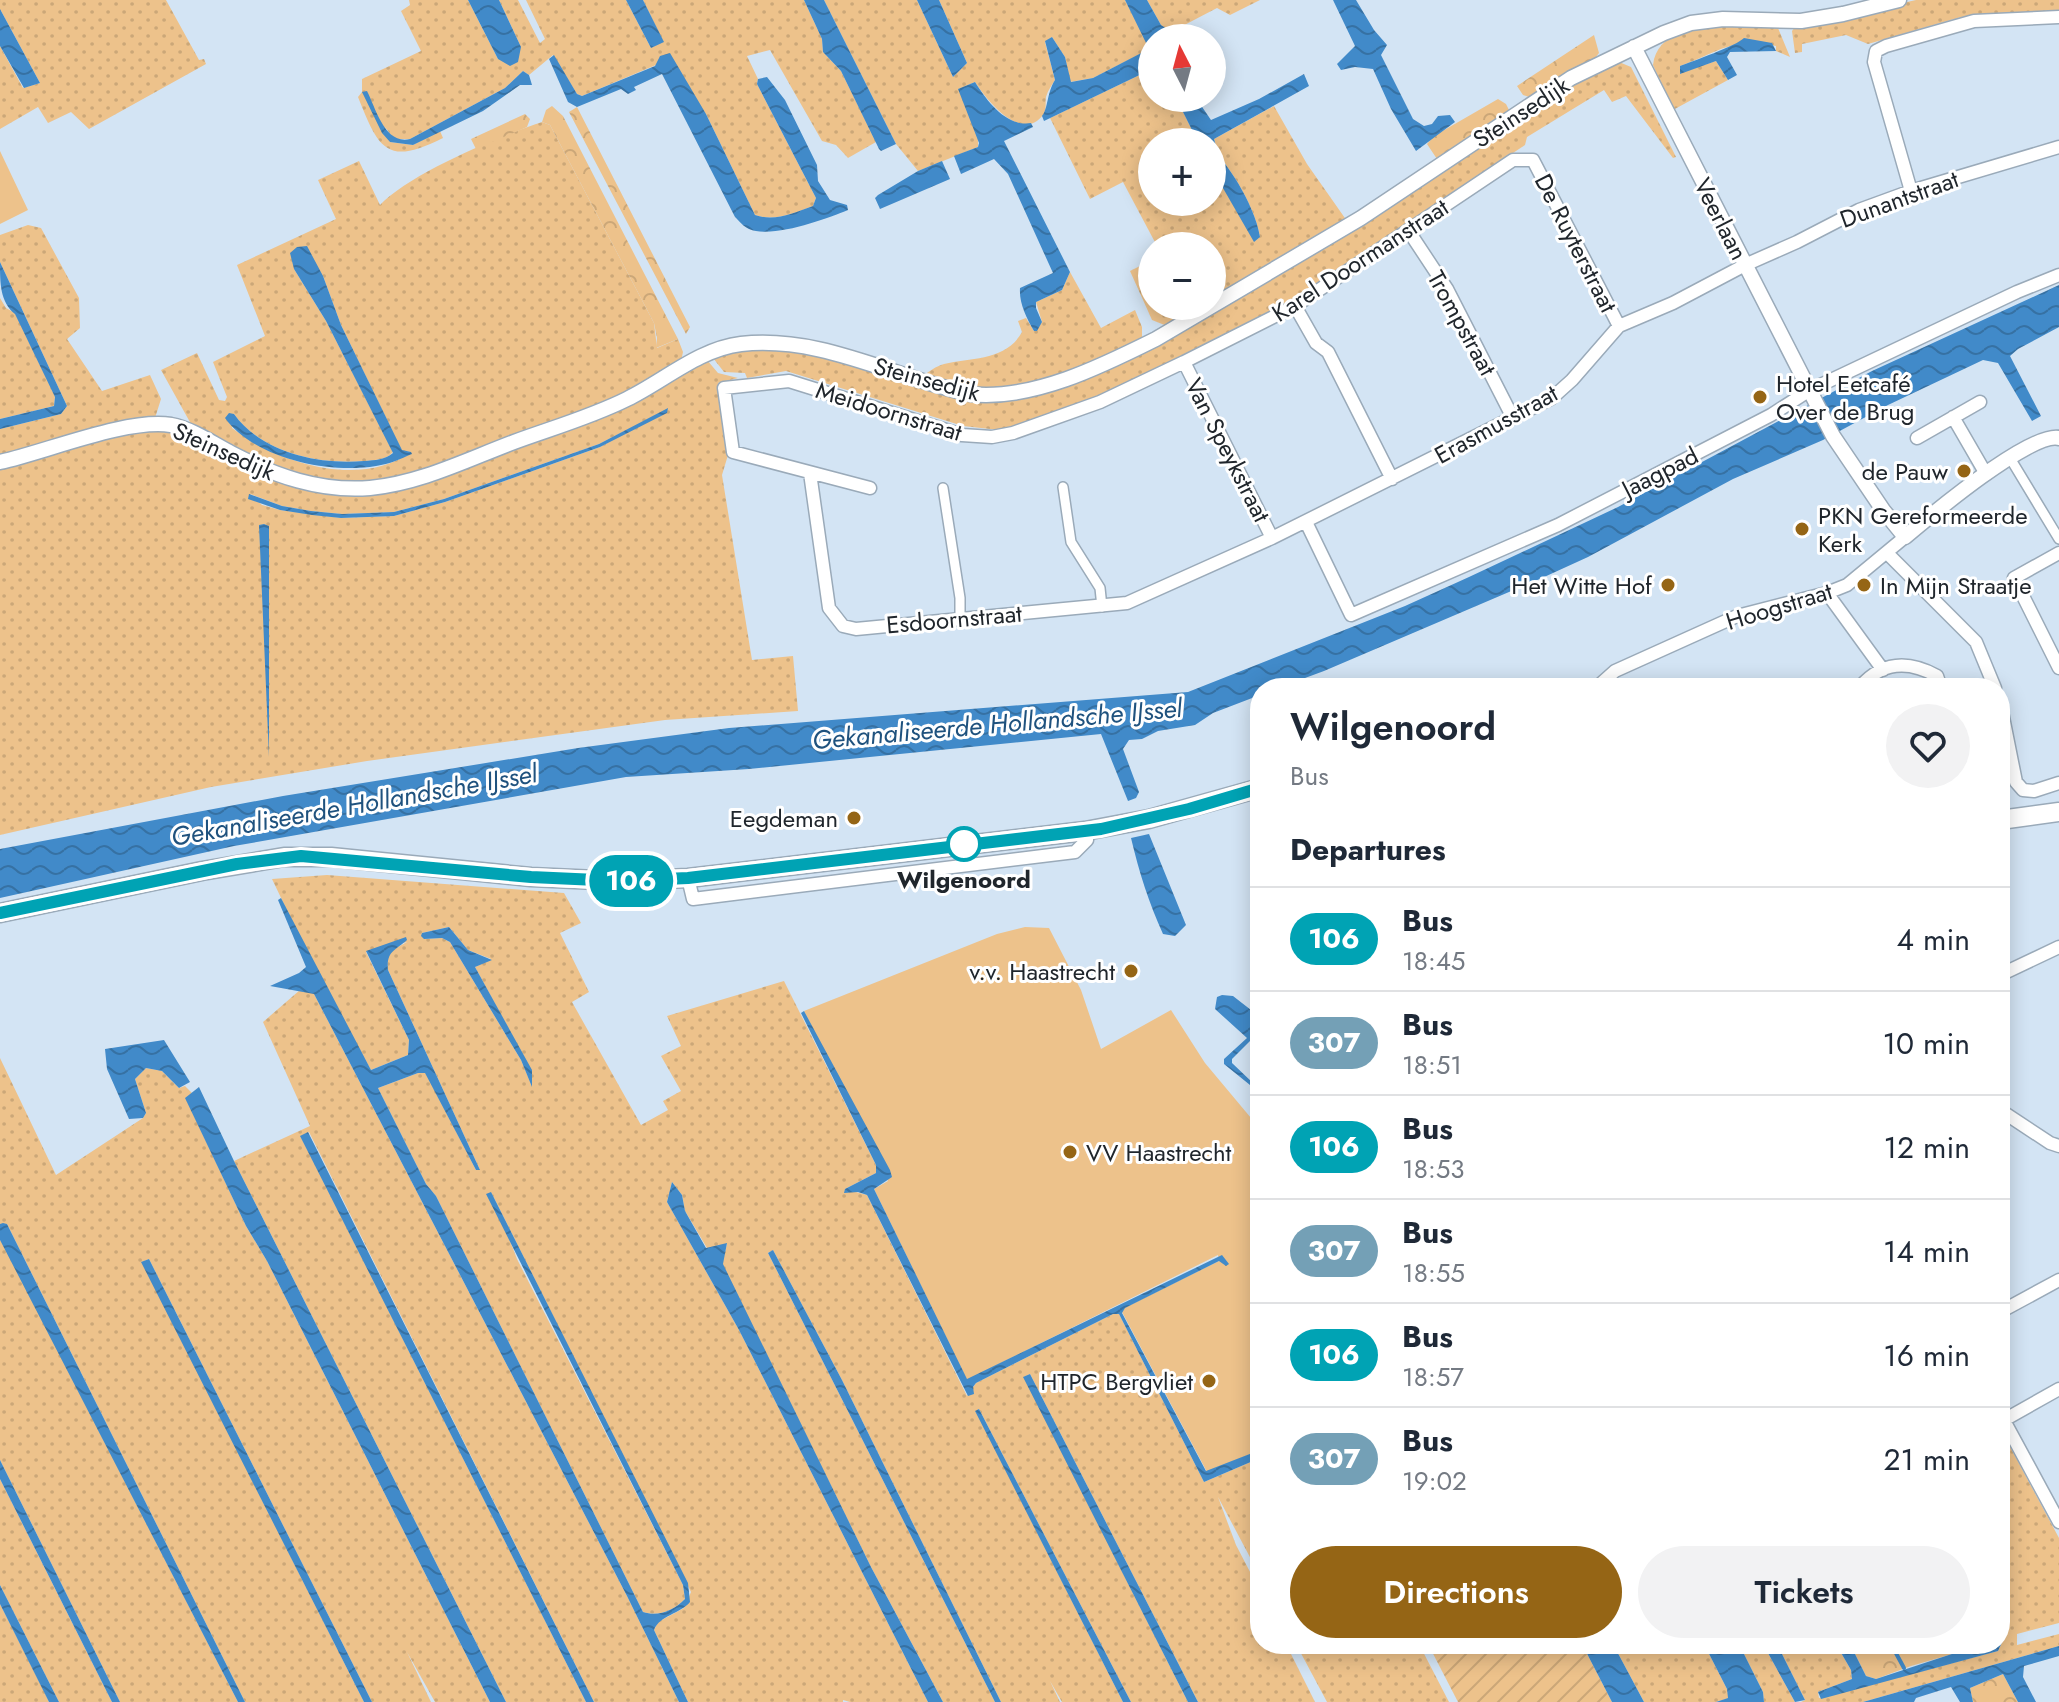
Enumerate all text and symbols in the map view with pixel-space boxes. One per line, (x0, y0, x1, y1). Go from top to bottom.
north arrow (1138, 24, 1226, 112)
map controls (1138, 24, 1226, 320)
street label: Steinsedijk (1466, 68, 1576, 156)
button: + (1138, 128, 1226, 216)
street label: Dunantstraat (1835, 161, 1963, 237)
street label: De Ruyterstraat (1526, 168, 1626, 319)
street label: Veerlaan (1685, 172, 1757, 266)
street label: Karel Doormanstraat (1265, 190, 1455, 330)
button: − (1138, 232, 1226, 320)
street label: Trompstraat (1419, 264, 1505, 382)
street label: Steinsedijk (870, 348, 984, 410)
place label: Hotel Eetcafé Over de Brug (1776, 366, 1914, 429)
street label: Meidoornstraat (812, 372, 967, 450)
street label: Van Speykstraat (1177, 372, 1279, 528)
street label: Erasmusstraat (1428, 376, 1564, 472)
marker: Hotel Eetcafé Over de Brug (1751, 388, 1769, 406)
street label: Steinsedijk (167, 413, 281, 489)
street label: Jaagpad (1613, 438, 1704, 507)
place label: de Pauw (1862, 454, 1949, 489)
marker: de Pauw (1955, 462, 1973, 480)
place label: PKN Gereformeerde Kerk (1818, 498, 2028, 561)
marker: PKN Gereformeerde Kerk (1793, 520, 1811, 538)
place label: Het Witte Hof (1511, 568, 1653, 603)
place label: In Mijn Straatje (1880, 568, 2032, 603)
street label: Hoogstraat (1721, 573, 1837, 639)
marker: Het Witte Hof (1659, 576, 1677, 594)
marker: In Mijn Straatje (1855, 576, 1873, 594)
street label: Esdoornstraat (885, 596, 1024, 642)
water label: Gekanaliseerde Hollandsche IJssel (810, 689, 1185, 759)
text: Wilgenoord (1290, 699, 1496, 754)
button: heart (1886, 704, 1970, 788)
water label: Gekanaliseerde Hollandsche IJssel (168, 754, 541, 856)
text: Bus (1290, 757, 1329, 795)
place label: Eegdeman (730, 801, 838, 836)
marker: Eegdeman (845, 809, 863, 827)
marker: Wilgenoord (947, 827, 981, 861)
text: Departures (1290, 828, 1446, 871)
line badge: 106 (585, 855, 677, 907)
text: 106 (605, 860, 657, 901)
place label: Wilgenoord (897, 862, 1031, 897)
text: Bus (1402, 899, 1453, 942)
text: 106 (1308, 918, 1360, 959)
text: 4 min (1897, 918, 1970, 961)
text: 18:45 (1402, 942, 1466, 980)
place label: v.v. Haastrecht (969, 954, 1115, 989)
marker: v.v. Haastrecht (1122, 962, 1140, 980)
text: Bus (1402, 1003, 1453, 1046)
text: 307 (1308, 1022, 1360, 1063)
text: 10 min (1883, 1022, 1970, 1065)
text: 18:51 (1402, 1046, 1462, 1084)
text: Bus (1402, 1107, 1453, 1150)
text: 106 (1308, 1126, 1360, 1167)
text: 12 min (1883, 1126, 1970, 1169)
place label: VV Haastrecht (1086, 1135, 1232, 1170)
marker: VV Haastrecht (1061, 1143, 1079, 1161)
text: 18:53 (1402, 1150, 1465, 1188)
text: Bus (1402, 1211, 1453, 1254)
text: 307 (1308, 1230, 1360, 1271)
text: 14 min (1883, 1230, 1970, 1273)
text: 18:55 (1402, 1254, 1465, 1292)
text: Bus (1402, 1315, 1453, 1358)
text: 106 (1308, 1334, 1360, 1375)
text: 16 min (1883, 1334, 1970, 1377)
text: 18:57 (1402, 1358, 1464, 1396)
place label: HTPC Bergvliet (1040, 1364, 1193, 1399)
marker: HTPC Bergvliet (1200, 1372, 1218, 1390)
text: Bus (1402, 1419, 1453, 1462)
text: 307 (1308, 1438, 1360, 1479)
text: 21 min (1883, 1438, 1970, 1481)
text: 19:02 (1402, 1462, 1467, 1500)
button: Directions (1290, 1546, 1622, 1638)
button: Tickets (1638, 1546, 1970, 1638)

